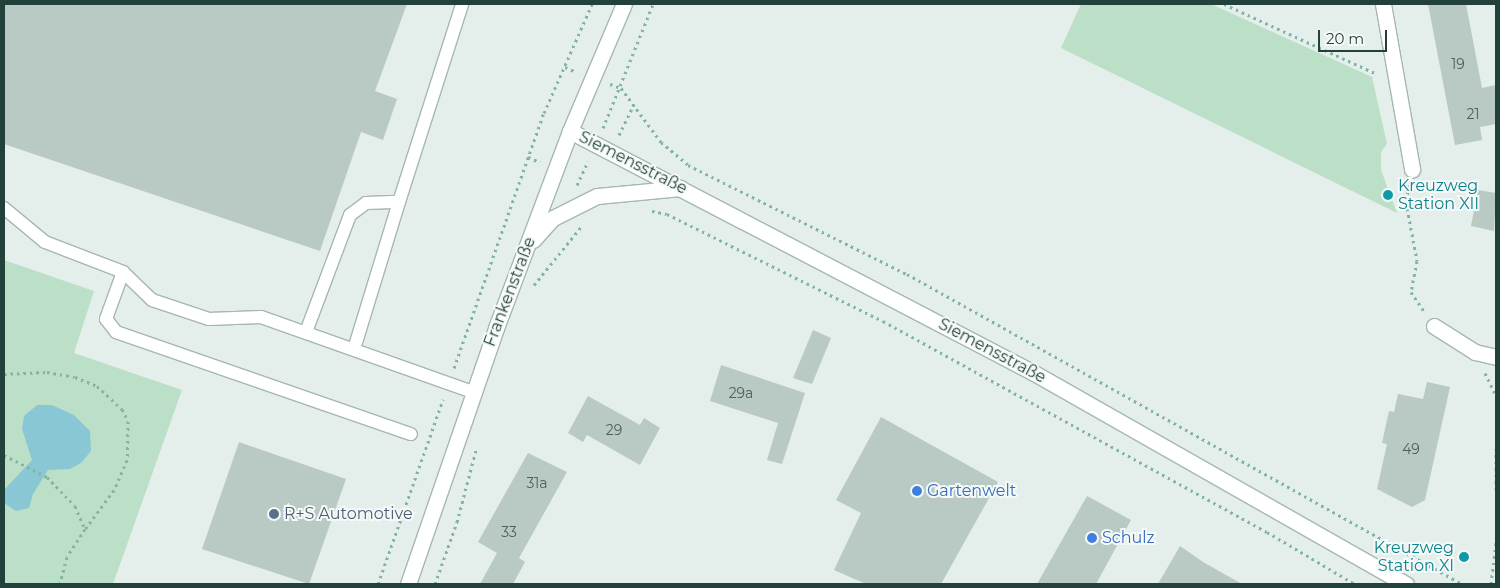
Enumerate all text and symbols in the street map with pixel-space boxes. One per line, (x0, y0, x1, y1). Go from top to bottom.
scale bar (1320, 20, 1389, 52)
text: 20 m (1326, 29, 1364, 48)
house number: 19 (1451, 56, 1465, 72)
house number: 21 (1466, 106, 1480, 122)
street label: Siemensstraße (576, 127, 690, 199)
place label: Kreuzweg Station XII (1398, 176, 1479, 214)
marker: Kreuzweg Station XII (1382, 189, 1394, 201)
street label: Frankenstraße (480, 235, 540, 349)
street label: Siemensstraße (935, 315, 1049, 387)
house number: 29a (729, 385, 753, 401)
house number: 29 (606, 422, 622, 438)
house number: 49 (1402, 441, 1420, 457)
house number: 31a (526, 475, 548, 491)
place label: Gartenwelt (927, 481, 1016, 501)
marker: Gartenwelt (911, 485, 923, 497)
place label: R+S Automotive (284, 504, 413, 524)
marker: R+S Automotive (268, 508, 280, 520)
house number: 33 (501, 524, 517, 540)
place label: Schulz (1102, 528, 1155, 548)
marker: Schulz (1086, 532, 1098, 544)
place label: Kreuzweg Station XI (1374, 538, 1454, 576)
marker: Kreuzweg Station XI (1458, 551, 1470, 563)

